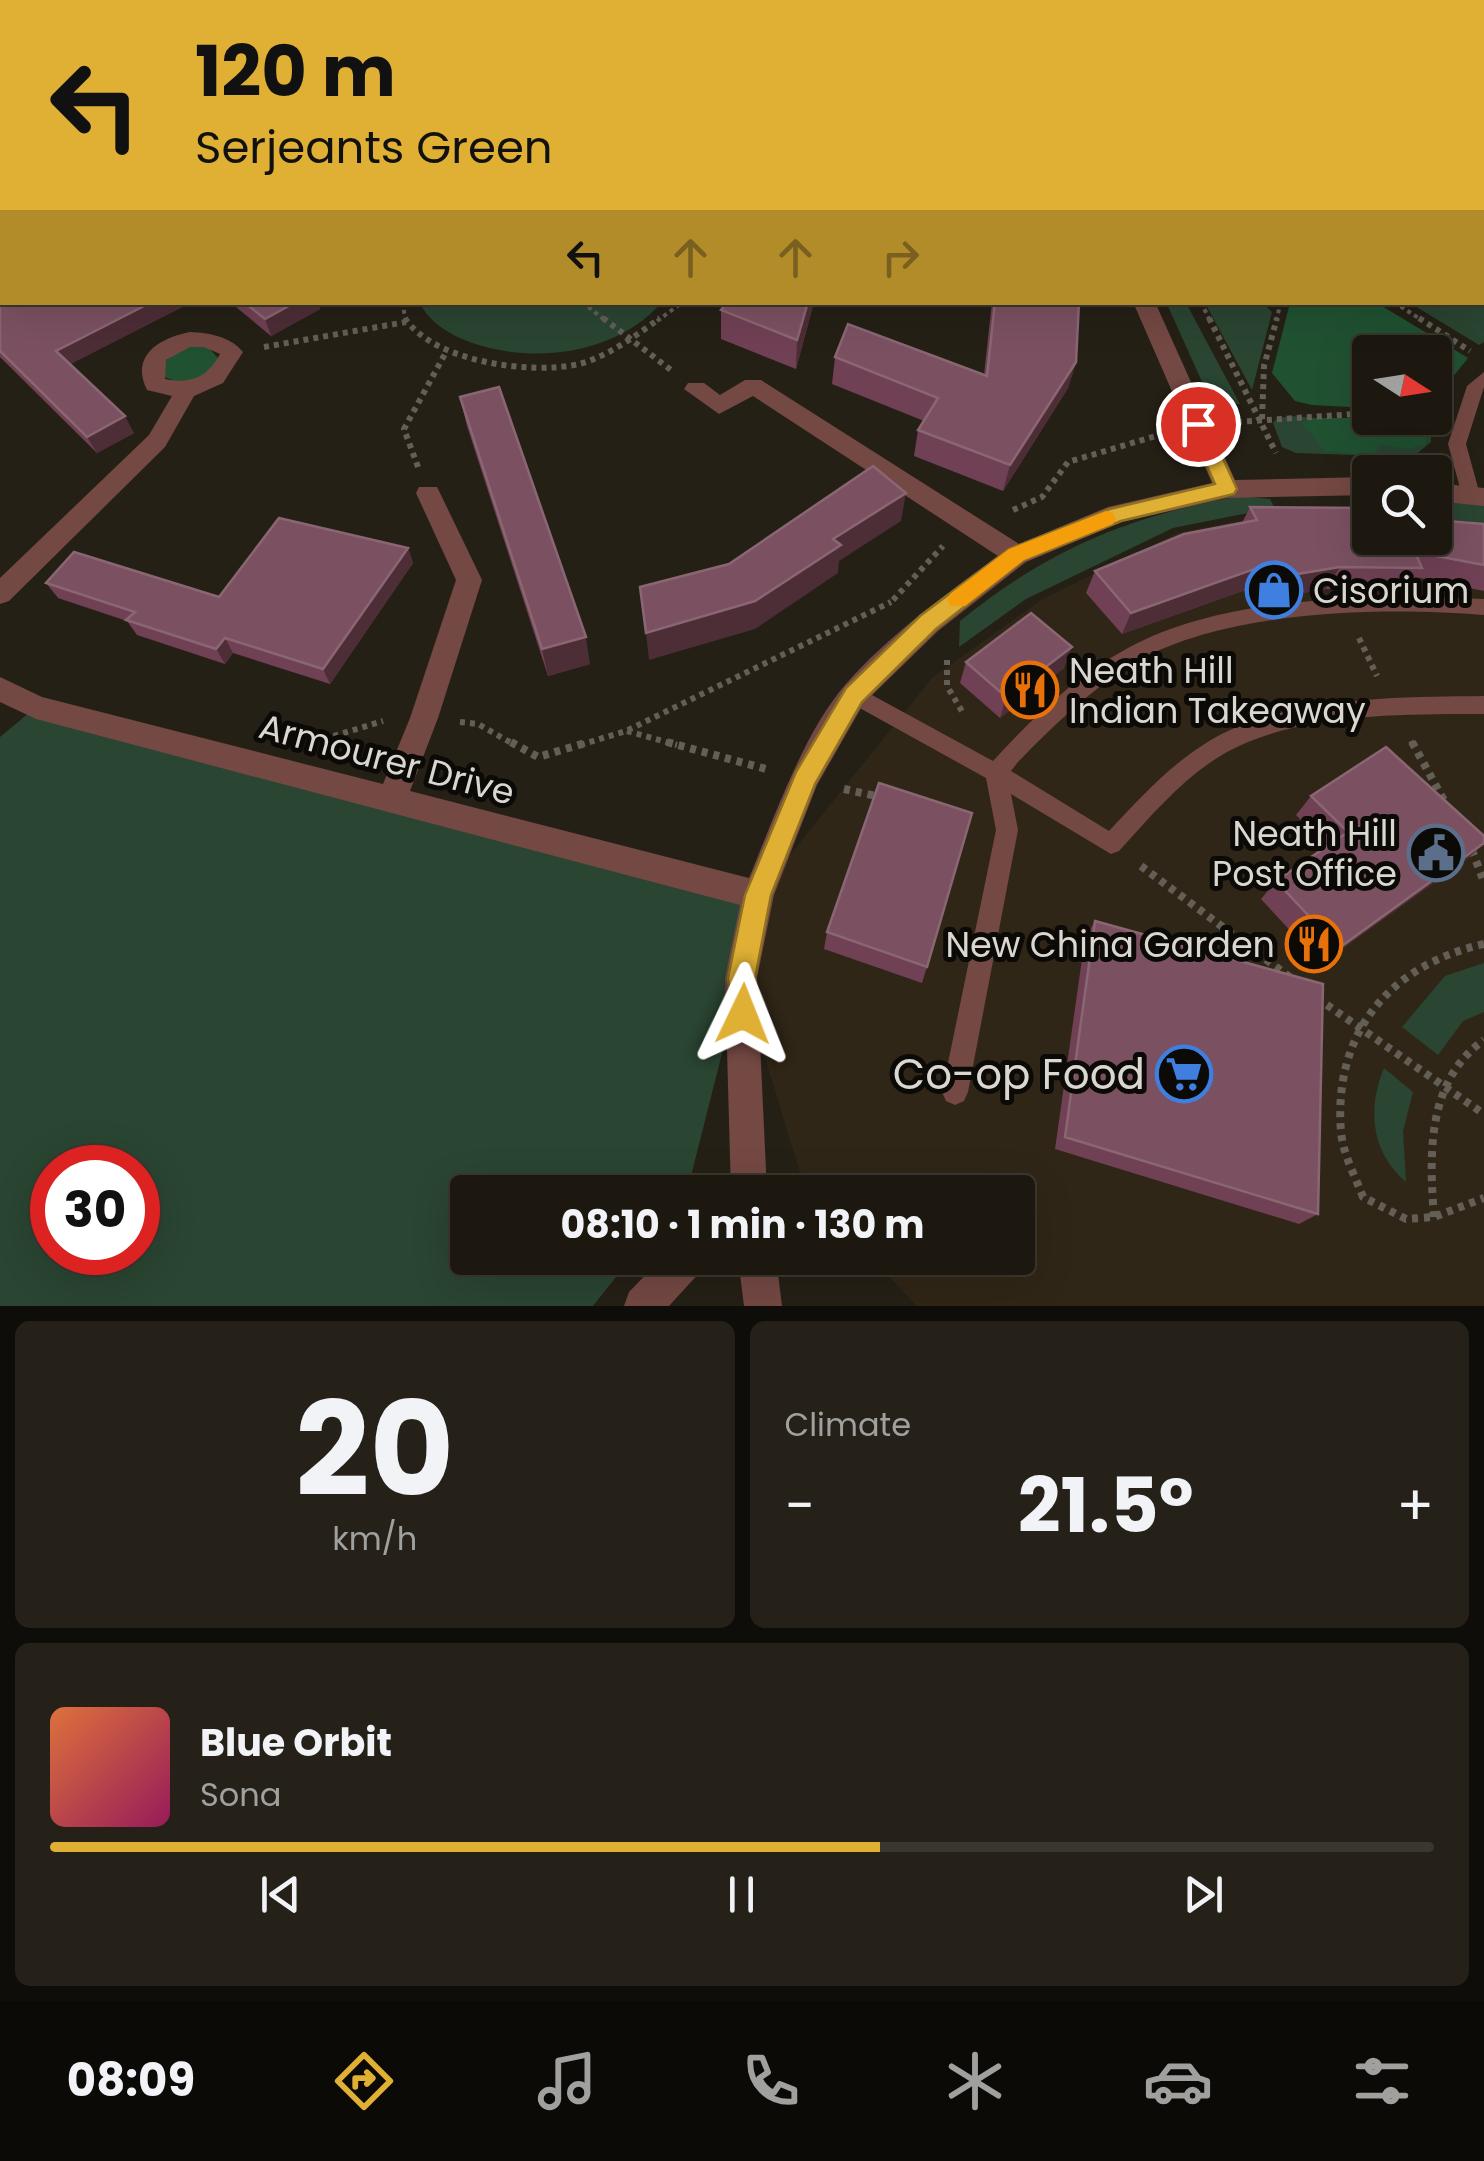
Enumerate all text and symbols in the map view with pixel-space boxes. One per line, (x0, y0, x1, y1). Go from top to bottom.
text: 120 m (195, 22, 396, 121)
icon: left (30, 40, 160, 170)
text: Serjeants Green (195, 116, 553, 179)
icon: left (558, 230, 613, 285)
icon: ahead (663, 230, 718, 285)
icon: ahead (768, 230, 823, 285)
icon: right (873, 230, 928, 285)
north arrow (1352, 335, 1452, 435)
map controls (1352, 335, 1452, 555)
pin (1156, 382, 1241, 467)
icon: arrive (1171, 397, 1226, 452)
button: search (1352, 455, 1452, 555)
shop icon: Cisorium (1244, 560, 1304, 620)
place label: Cisorium (1313, 566, 1469, 615)
place label: Neath Hill Indian Takeaway (1069, 646, 1366, 735)
restaurant icon: Neath Hill Indian Takeaway (1000, 660, 1060, 720)
street label: Armourer Drive (254, 701, 520, 817)
place label: Neath Hill Post Office (1212, 809, 1397, 898)
public building icon: Neath Hill Post Office (1406, 823, 1466, 883)
restaurant icon: New China Garden (1284, 914, 1344, 974)
place label: New China Garden (946, 920, 1275, 969)
position arrow (691, 962, 795, 1066)
supermarket icon: Co-op Food (1154, 1044, 1214, 1104)
place label: Co-op Food (893, 1045, 1145, 1104)
speed limit sign: 30 (30, 1145, 160, 1275)
text: 08:10 · 1 min · 130 m (561, 1198, 924, 1251)
text: 20 (295, 1358, 454, 1541)
text: Climate (785, 1402, 911, 1447)
text: 21.5° (1018, 1453, 1193, 1558)
text: − (785, 1467, 815, 1544)
text: + (1396, 1467, 1434, 1544)
text: km/h (332, 1516, 417, 1561)
text: Blue Orbit (200, 1716, 392, 1769)
text: Sona (200, 1772, 281, 1817)
icon: previous (253, 1867, 308, 1922)
icon: pause (714, 1867, 769, 1922)
icon: next (1176, 1867, 1231, 1922)
icon: directions (329, 2046, 399, 2116)
icon: music (532, 2046, 602, 2116)
icon: phone (736, 2046, 806, 2116)
icon: climate (940, 2046, 1010, 2116)
icon: car (1143, 2046, 1213, 2116)
icon: filters (1347, 2046, 1417, 2116)
text: 08:09 (67, 2049, 195, 2112)

